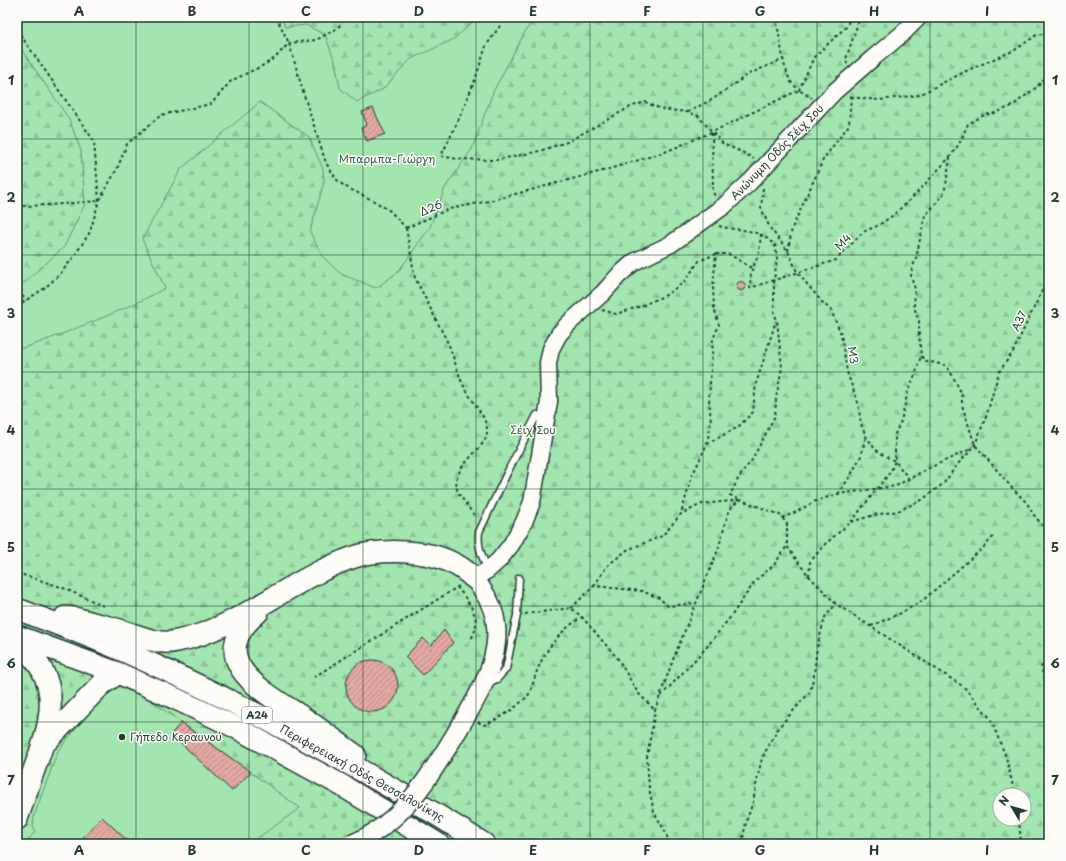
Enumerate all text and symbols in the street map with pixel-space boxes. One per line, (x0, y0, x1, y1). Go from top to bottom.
text: A (74, 1, 84, 20)
text: B (188, 1, 197, 20)
text: C (301, 1, 311, 20)
text: D (414, 1, 424, 20)
text: E (529, 1, 537, 20)
text: F (643, 1, 651, 20)
text: G (755, 1, 765, 20)
text: H (869, 1, 879, 20)
text: I (985, 1, 989, 20)
text: 1 (8, 70, 14, 89)
text: 1 (1052, 70, 1058, 89)
street label: Ανώνυμη Οδός Σέιχ Σου (726, 100, 827, 204)
park label: Μπαρμπα-Γιώργη (339, 150, 435, 167)
text: 2 (6, 187, 16, 206)
text: 2 (1050, 187, 1060, 206)
street label: Δ26 (417, 195, 445, 220)
street label: M4 (830, 229, 855, 254)
text: 3 (7, 303, 16, 322)
text: 3 (1051, 303, 1060, 322)
street label: Α37 (1006, 307, 1031, 334)
street label: M3 (844, 345, 863, 365)
text: 4 (7, 420, 16, 439)
text: 4 (1051, 420, 1060, 439)
park label: Σέιχ Σου (510, 421, 556, 438)
text: 5 (7, 537, 15, 556)
text: 5 (1051, 537, 1059, 556)
text: 6 (6, 653, 16, 672)
text: 6 (1050, 653, 1060, 672)
road number: Α24 (242, 707, 272, 723)
street label: Περιφερειακή Οδός Θεσσαλονίκης (277, 720, 448, 825)
place label: Γήπεδο Κεραυνού (130, 728, 222, 745)
marker: Γήπεδο Κεραυνού (117, 732, 127, 742)
text: 7 (7, 770, 15, 789)
text: 7 (1051, 770, 1059, 789)
north arrow (992, 787, 1032, 827)
text: N (994, 792, 1013, 809)
text: A (74, 840, 84, 859)
text: B (188, 840, 197, 859)
text: C (301, 840, 311, 859)
text: D (414, 840, 424, 859)
text: E (529, 840, 537, 859)
text: F (643, 840, 651, 859)
text: G (755, 840, 765, 859)
text: H (869, 840, 879, 859)
text: I (985, 840, 989, 859)

